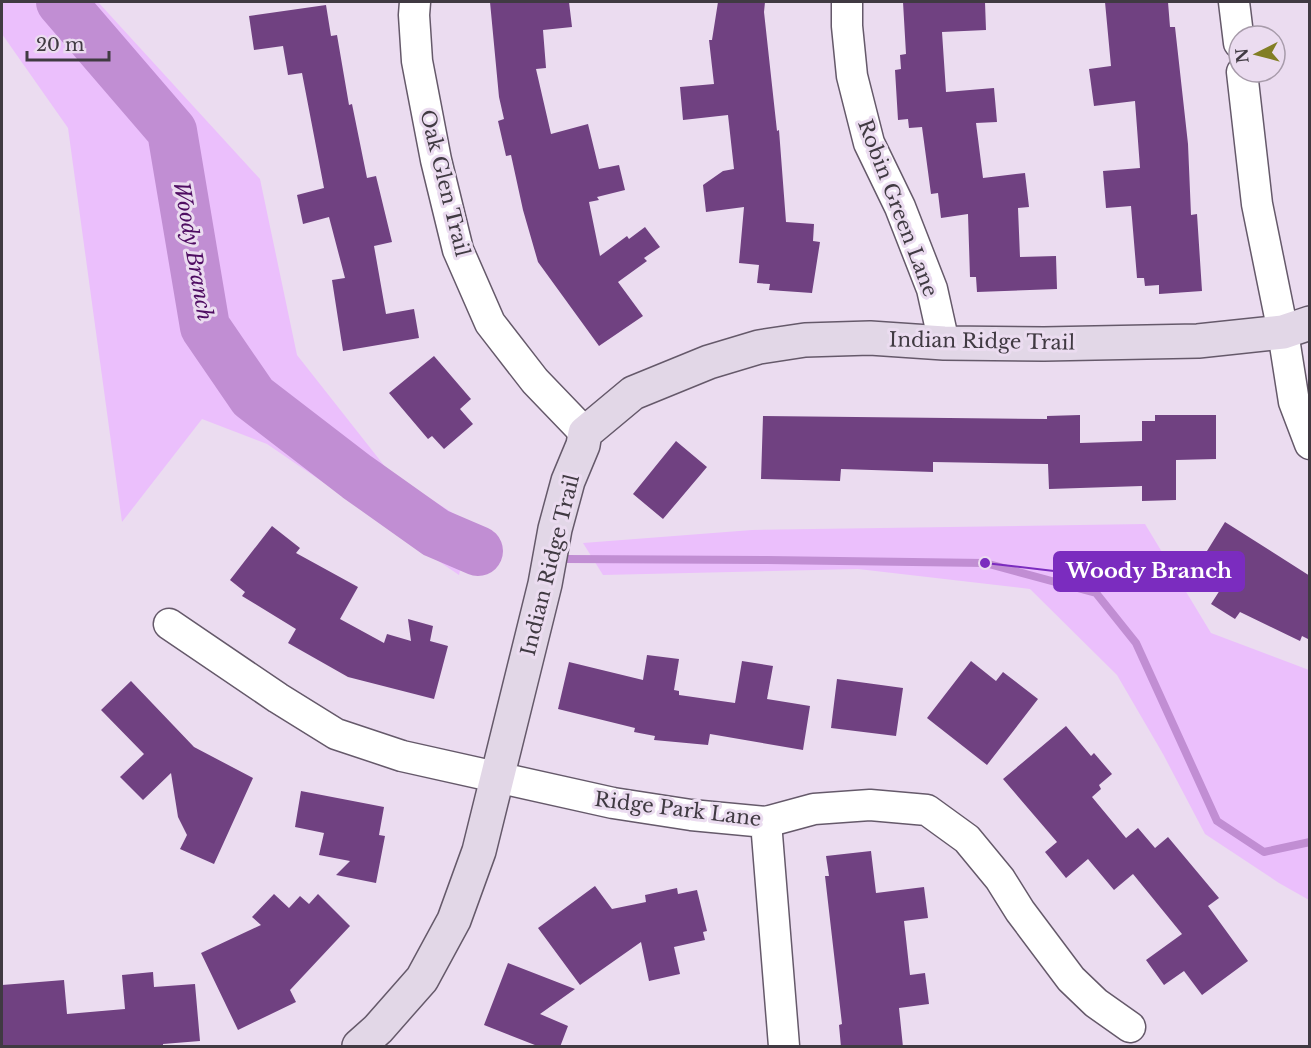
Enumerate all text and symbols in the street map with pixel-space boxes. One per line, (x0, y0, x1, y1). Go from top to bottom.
scale bar (27, 24, 110, 62)
north arrow (1227, 24, 1287, 84)
text: 20 m (36, 34, 84, 56)
text: N (1231, 47, 1253, 64)
street label: Oak Glen Trail (415, 107, 475, 259)
street label: Robin Green Lane (853, 116, 943, 300)
water label: Woody Branch (168, 179, 218, 323)
street label: Indian Ridge Trail (889, 327, 1075, 355)
street label: Indian Ridge Trail (516, 472, 584, 658)
callout: Woody Branch (1054, 552, 1244, 591)
text: Woody Branch (1065, 558, 1232, 584)
street label: Ridge Park Lane (593, 787, 763, 831)

